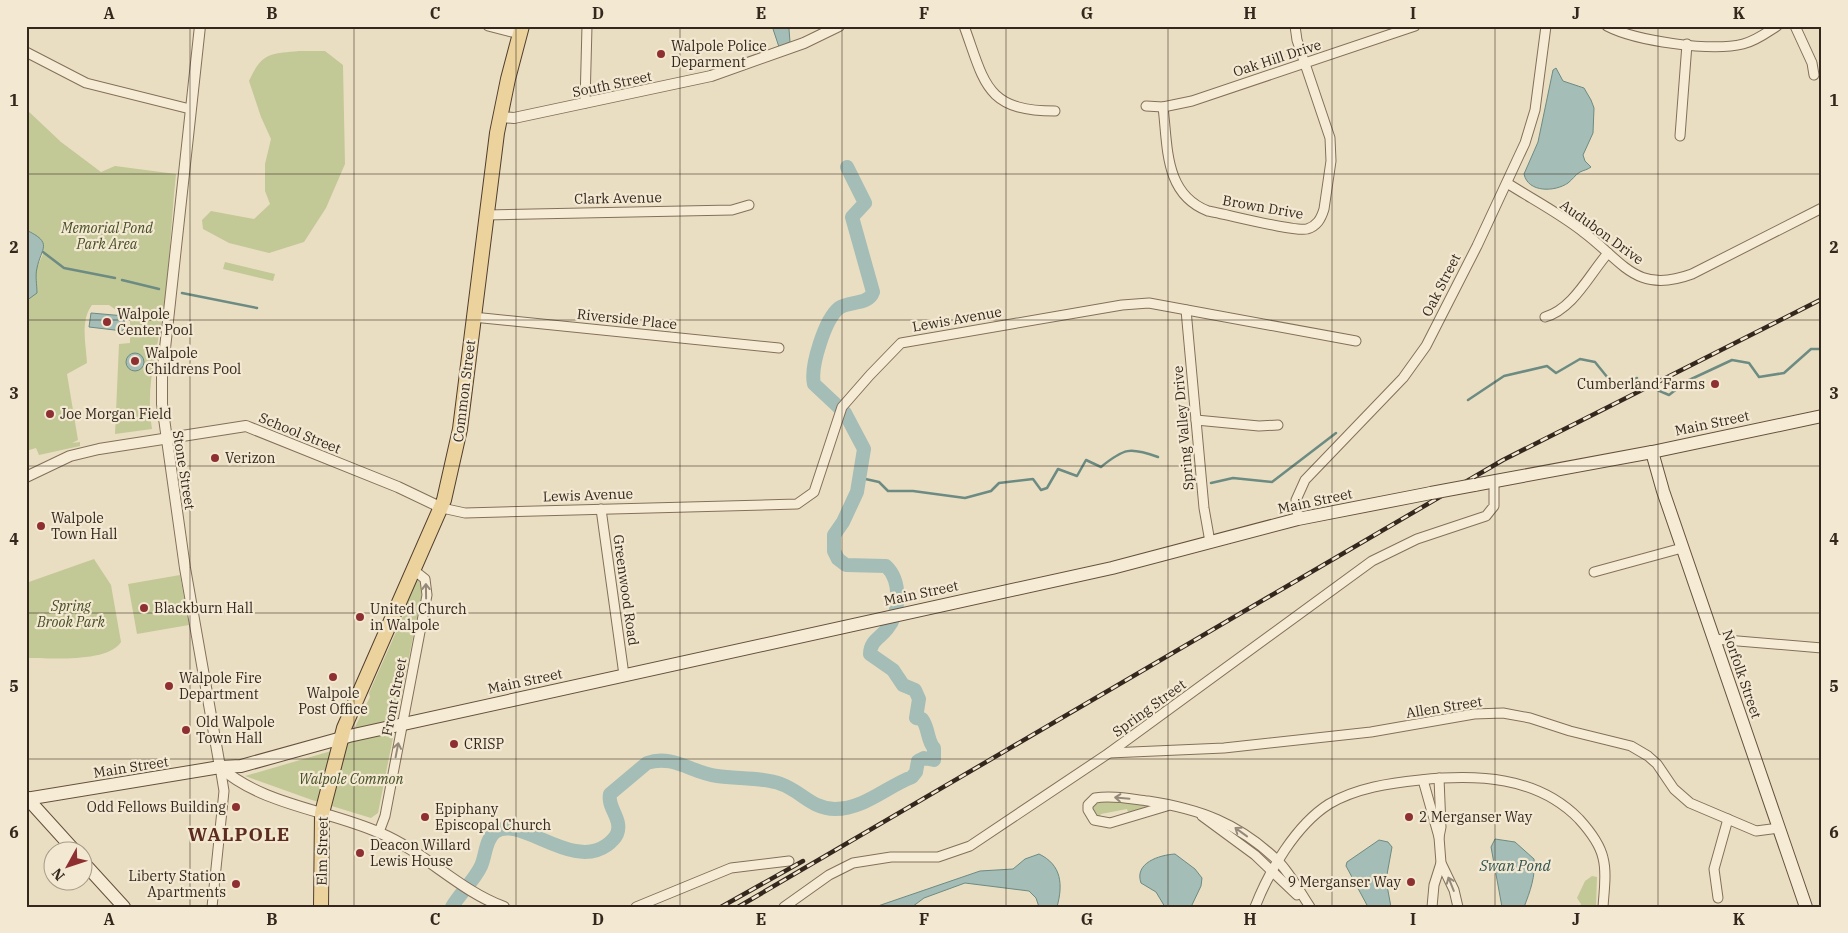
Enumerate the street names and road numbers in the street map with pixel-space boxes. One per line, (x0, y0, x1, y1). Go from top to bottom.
street label: Oak Hill Drive (1231, 35, 1323, 81)
street label: South Street (570, 67, 654, 101)
street label: Clark Avenue (574, 188, 662, 208)
street label: Brown Drive (1221, 191, 1305, 223)
street label: Audubon Drive (1557, 196, 1647, 268)
street label: Oak Street (1417, 250, 1465, 320)
street label: Lewis Avenue (911, 302, 1003, 336)
street label: Riverside Place (576, 305, 678, 333)
street label: Common Street (449, 339, 479, 443)
street label: Spring Valley Drive (1169, 365, 1197, 491)
street label: Main Street (1673, 406, 1751, 440)
street label: School Street (256, 408, 344, 458)
street label: Stone Street (169, 429, 199, 511)
street label: Lewis Avenue (543, 484, 633, 506)
street label: Main Street (1276, 484, 1354, 518)
street label: Greenwood Road (609, 533, 643, 647)
street label: Main Street (882, 576, 960, 610)
street label: Norfolk Street (1718, 627, 1766, 721)
street label: Front Street (378, 656, 410, 737)
street label: Main Street (486, 664, 564, 698)
street label: Spring Street (1109, 675, 1189, 741)
street label: Allen Street (1405, 692, 1483, 722)
street label: Main Street (92, 752, 170, 782)
street label: Elm Street (312, 816, 332, 886)

